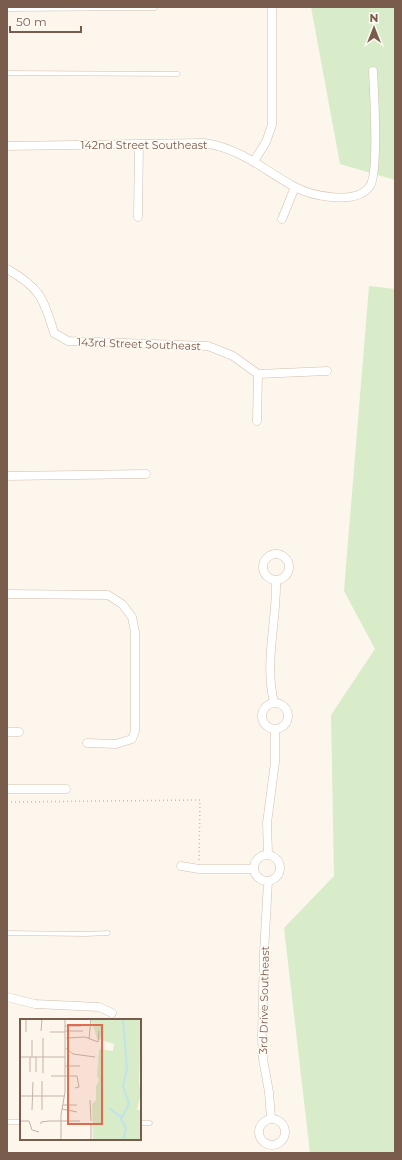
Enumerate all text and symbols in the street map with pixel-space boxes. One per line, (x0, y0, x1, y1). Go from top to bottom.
scale bar (10, 8, 81, 34)
north arrow (354, 8, 394, 48)
text: N (370, 11, 378, 25)
text: 50 m (16, 14, 47, 29)
street label: 142nd Street Southeast (80, 138, 208, 152)
street label: 143rd Street Southeast (77, 335, 202, 353)
street label: 3rd Drive Southeast (256, 945, 272, 1054)
inset map (20, 1019, 141, 1140)

